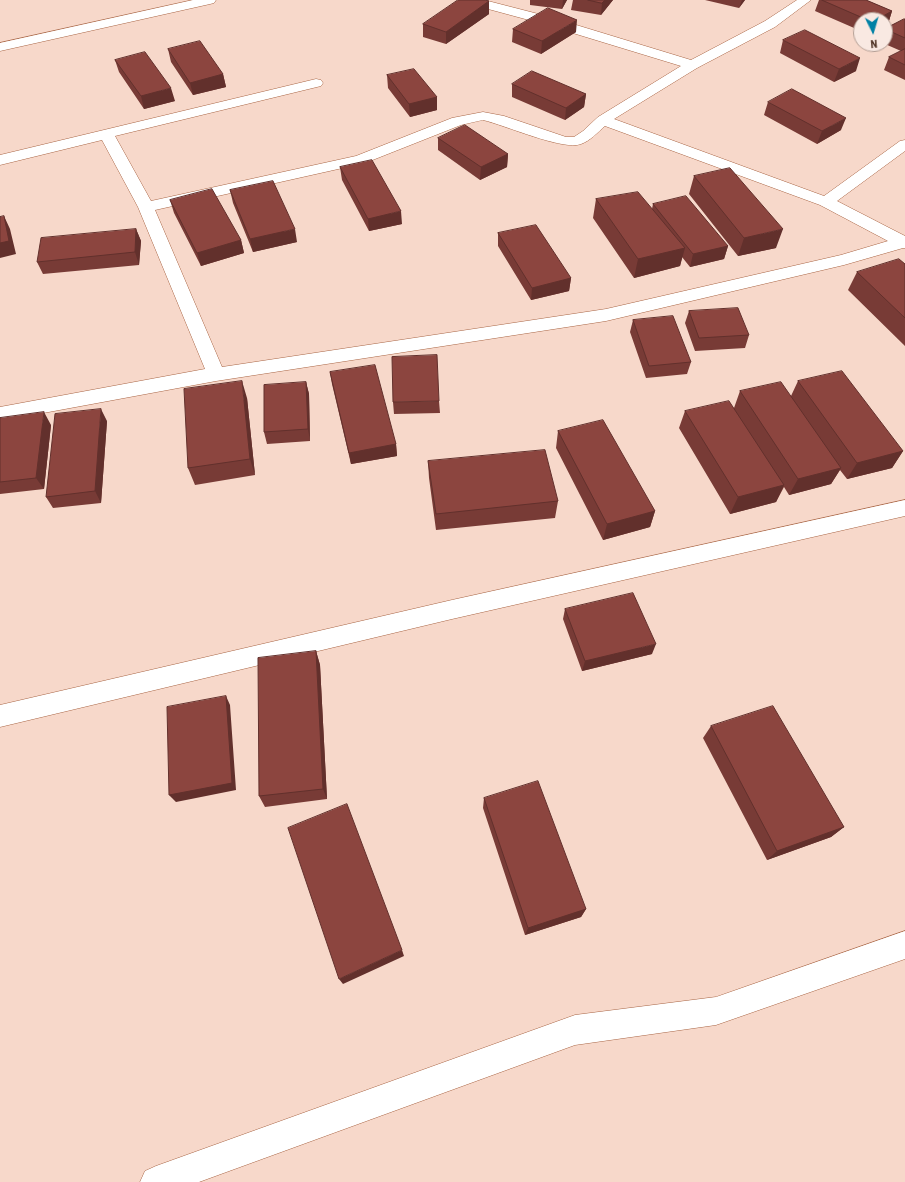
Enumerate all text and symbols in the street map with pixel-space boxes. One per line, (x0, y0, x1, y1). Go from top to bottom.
north arrow (853, 12, 893, 52)
text: N (870, 37, 878, 50)

